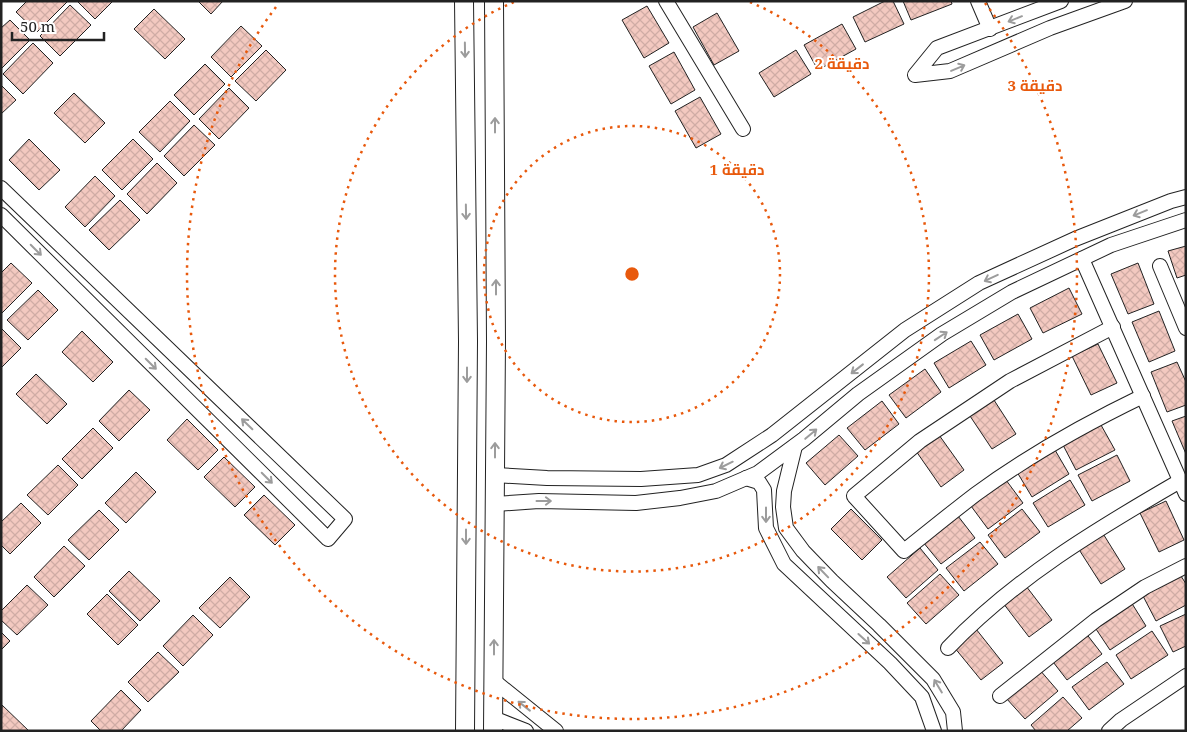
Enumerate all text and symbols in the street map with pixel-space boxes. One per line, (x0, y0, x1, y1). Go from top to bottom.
scale bar (12, 10, 105, 42)
one-way arrow (1008, 15, 1023, 24)
text: 50 m (20, 16, 55, 36)
one-way arrow (460, 42, 469, 58)
text: 2 دقيقة (815, 53, 869, 73)
one-way arrow (951, 62, 966, 71)
text: 3 دقيقة (1008, 75, 1062, 95)
one-way arrow (490, 117, 500, 133)
text: 1 دقيقة (710, 159, 764, 179)
one-way arrow (461, 204, 471, 220)
one-way arrow (1133, 209, 1148, 218)
one-way arrow (30, 243, 42, 256)
centre of rings (623, 265, 641, 283)
one-way arrow (984, 273, 999, 283)
one-way arrow (491, 279, 501, 296)
one-way arrow (933, 330, 947, 340)
one-way arrow (145, 358, 158, 370)
one-way arrow (851, 363, 864, 374)
one-way arrow (463, 367, 472, 383)
one-way arrow (240, 418, 253, 430)
one-way arrow (804, 428, 817, 439)
one-way arrow (491, 442, 500, 458)
one-way arrow (719, 460, 734, 470)
one-way arrow (260, 472, 273, 484)
one-way arrow (535, 496, 551, 506)
one-way arrow (761, 507, 771, 523)
one-way arrow (461, 529, 471, 545)
one-way arrow (817, 566, 829, 578)
one-way arrow (858, 633, 870, 645)
one-way arrow (489, 639, 499, 656)
one-way arrow (932, 680, 942, 694)
one-way arrow (518, 701, 531, 712)

